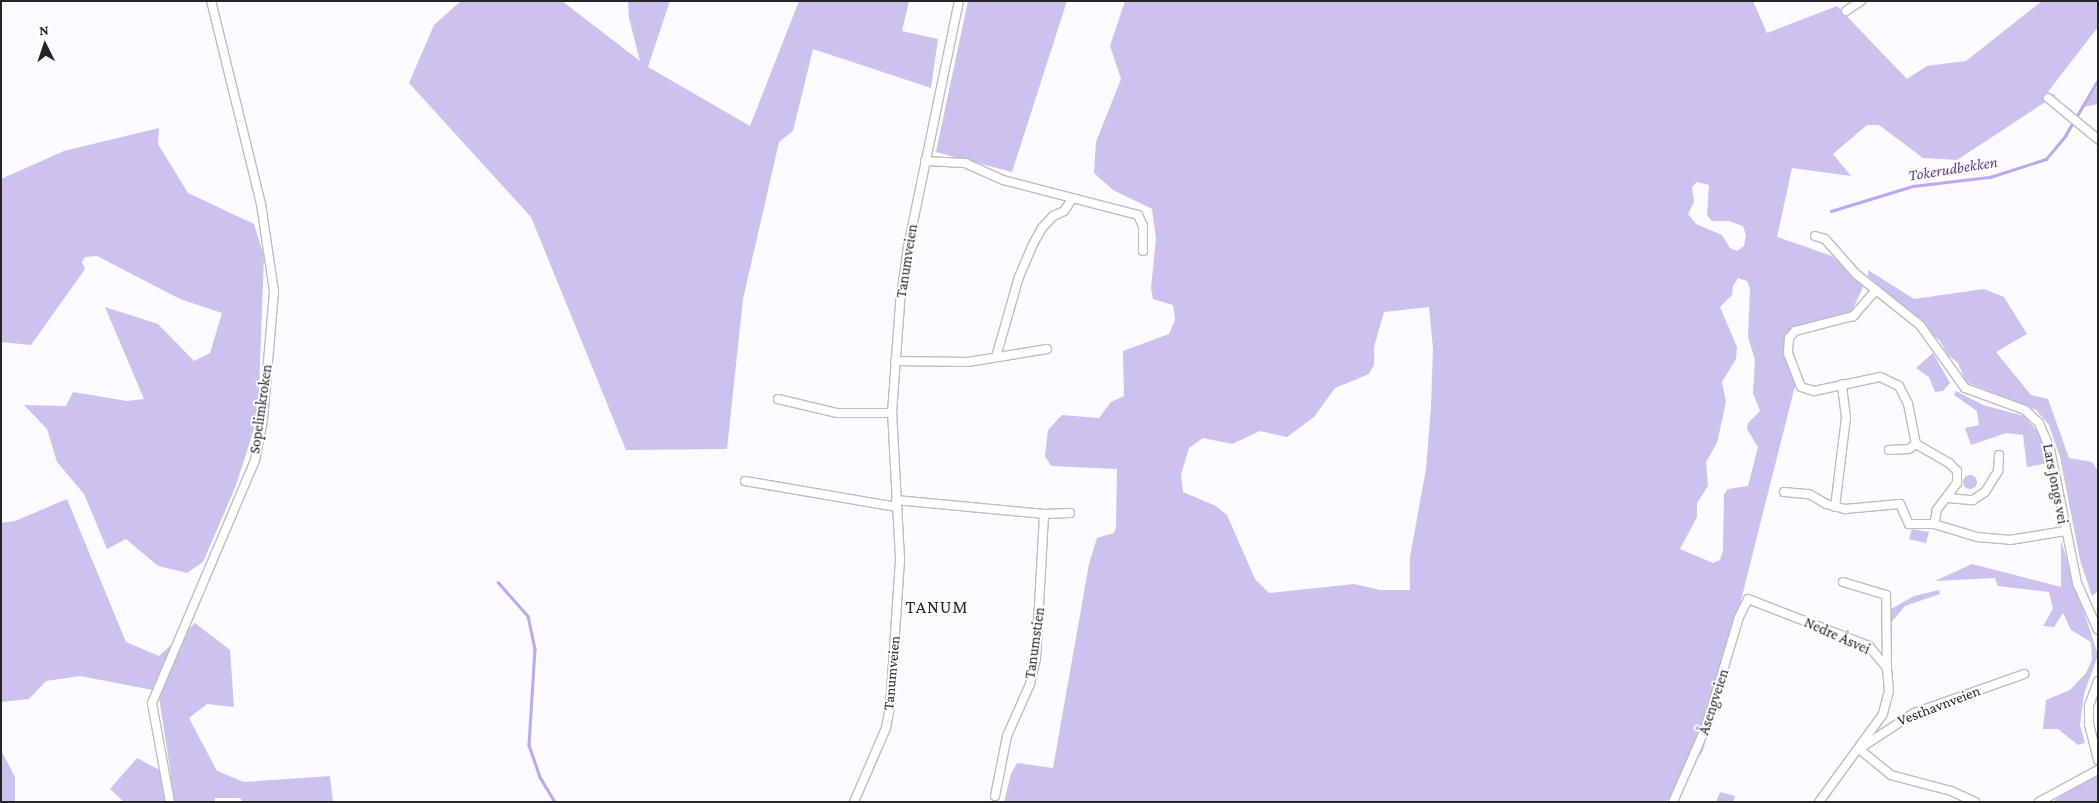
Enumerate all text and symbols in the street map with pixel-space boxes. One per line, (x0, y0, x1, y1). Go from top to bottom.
north arrow (20, 20, 70, 70)
text: N (39, 22, 49, 38)
water label: Tokerudbekken (1907, 152, 1999, 186)
street label: Tanumveien (892, 223, 922, 299)
street label: Sopelimkroken (246, 363, 276, 455)
street label: Lars Jongs vei (2038, 442, 2072, 526)
district label: TANUM (905, 596, 969, 618)
street label: Tanumstien (1021, 606, 1049, 680)
street label: Nedre Åsvei (1801, 613, 1873, 659)
street label: Tanumveien (880, 635, 904, 711)
street label: Åsengveien (1695, 667, 1733, 737)
street label: Vesthavnveien (1895, 682, 1983, 730)

